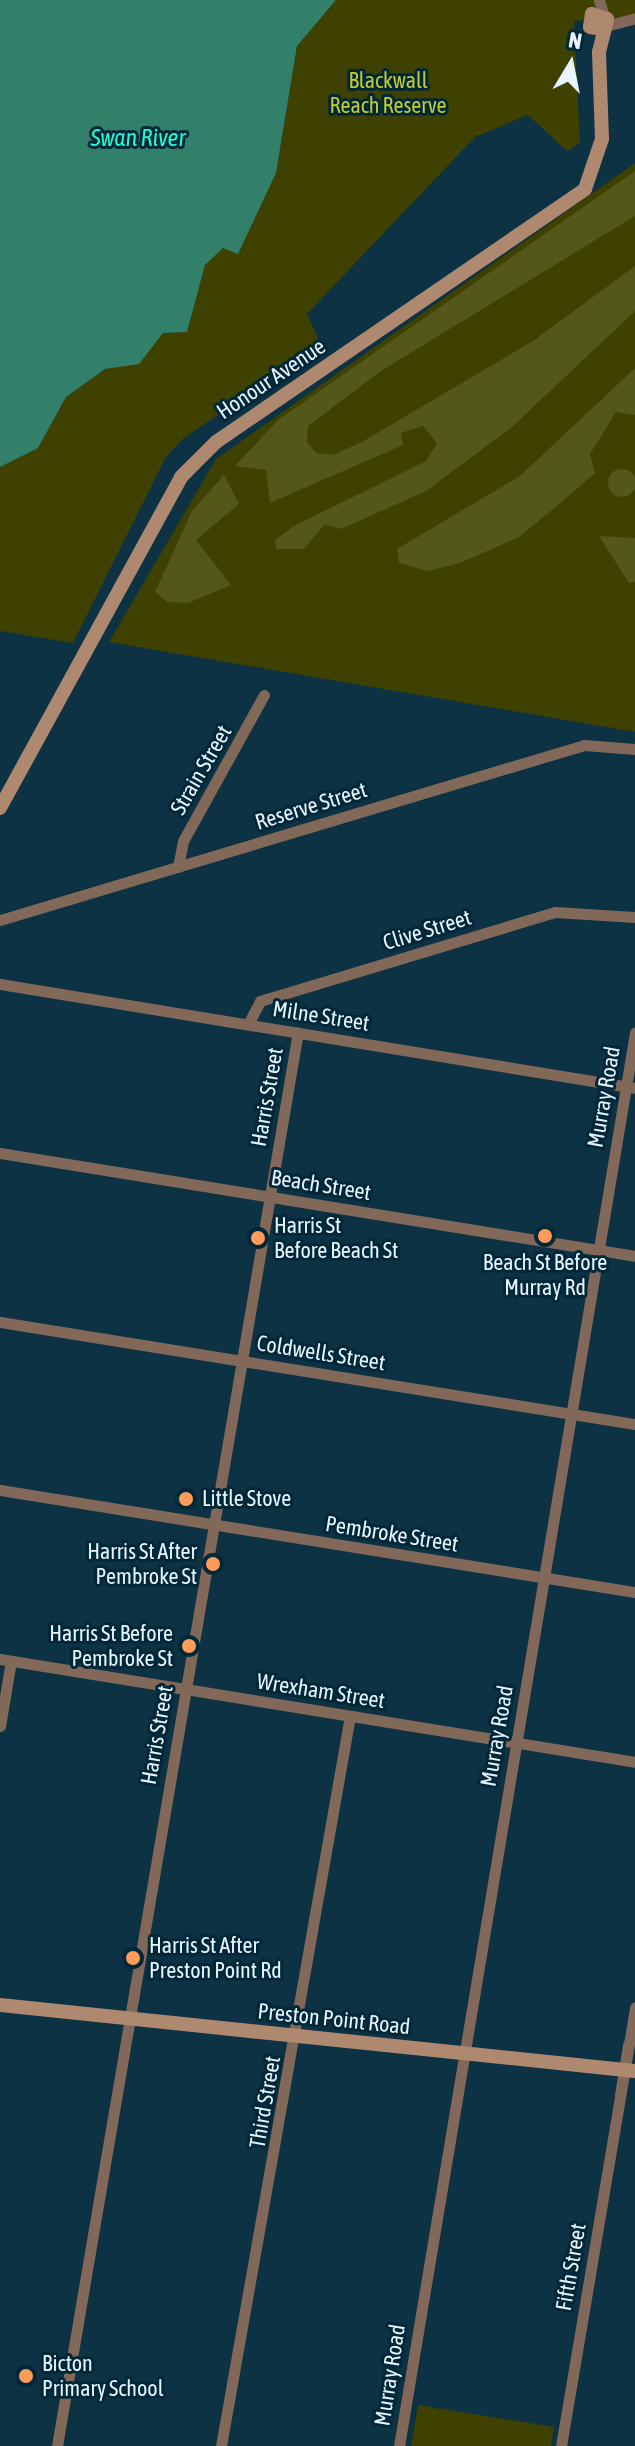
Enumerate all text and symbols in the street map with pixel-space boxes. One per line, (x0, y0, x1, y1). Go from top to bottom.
north arrow (531, 24, 611, 104)
text: N (567, 26, 584, 54)
park label: Blackwall Reach Reserve (329, 67, 447, 118)
water label: Swan River (90, 124, 186, 152)
street label: Honour Avenue (212, 333, 330, 425)
street label: Strain Street (165, 721, 237, 819)
street label: Reserve Street (252, 777, 370, 835)
street label: Clive Street (380, 904, 474, 956)
street label: Milne Street (271, 995, 371, 1037)
street label: Murray Road (582, 1044, 626, 1150)
street label: Harris Street (245, 1045, 289, 1149)
street label: Beach Street (269, 1164, 373, 1206)
place label: Harris St Before Beach St (274, 1212, 398, 1264)
marker: Beach St Before Murray Rd (536, 1227, 554, 1245)
marker: Harris St Before Beach St (249, 1229, 267, 1247)
place label: Beach St Before Murray Rd (483, 1249, 607, 1300)
street label: Coldwells Street (255, 1330, 387, 1376)
place label: Little Stove (202, 1486, 291, 1512)
marker: Little Stove (177, 1490, 195, 1508)
street label: Pembroke Street (324, 1510, 460, 1558)
place label: Harris St After Pembroke St (87, 1538, 197, 1590)
marker: Harris St After Pembroke St (204, 1555, 222, 1573)
place label: Harris St Before Pembroke St (49, 1620, 173, 1672)
marker: Harris St Before Pembroke St (180, 1637, 198, 1655)
street label: Wrexham Street (255, 1668, 387, 1714)
street label: Harris Street (135, 1683, 179, 1787)
street label: Murray Road (475, 1683, 519, 1789)
place label: Harris St After Preston Point Rd (149, 1932, 282, 1984)
marker: Harris St After Preston Point Rd (124, 1949, 142, 1967)
street label: Preston Point Road (256, 1998, 412, 2040)
street label: Third Street (244, 2054, 286, 2150)
street label: Fifth Street (550, 2221, 592, 2313)
street label: Murray Road (369, 2322, 411, 2428)
place label: Bicton Primary School (42, 2350, 164, 2402)
marker: Bicton Primary School (17, 2367, 35, 2385)

